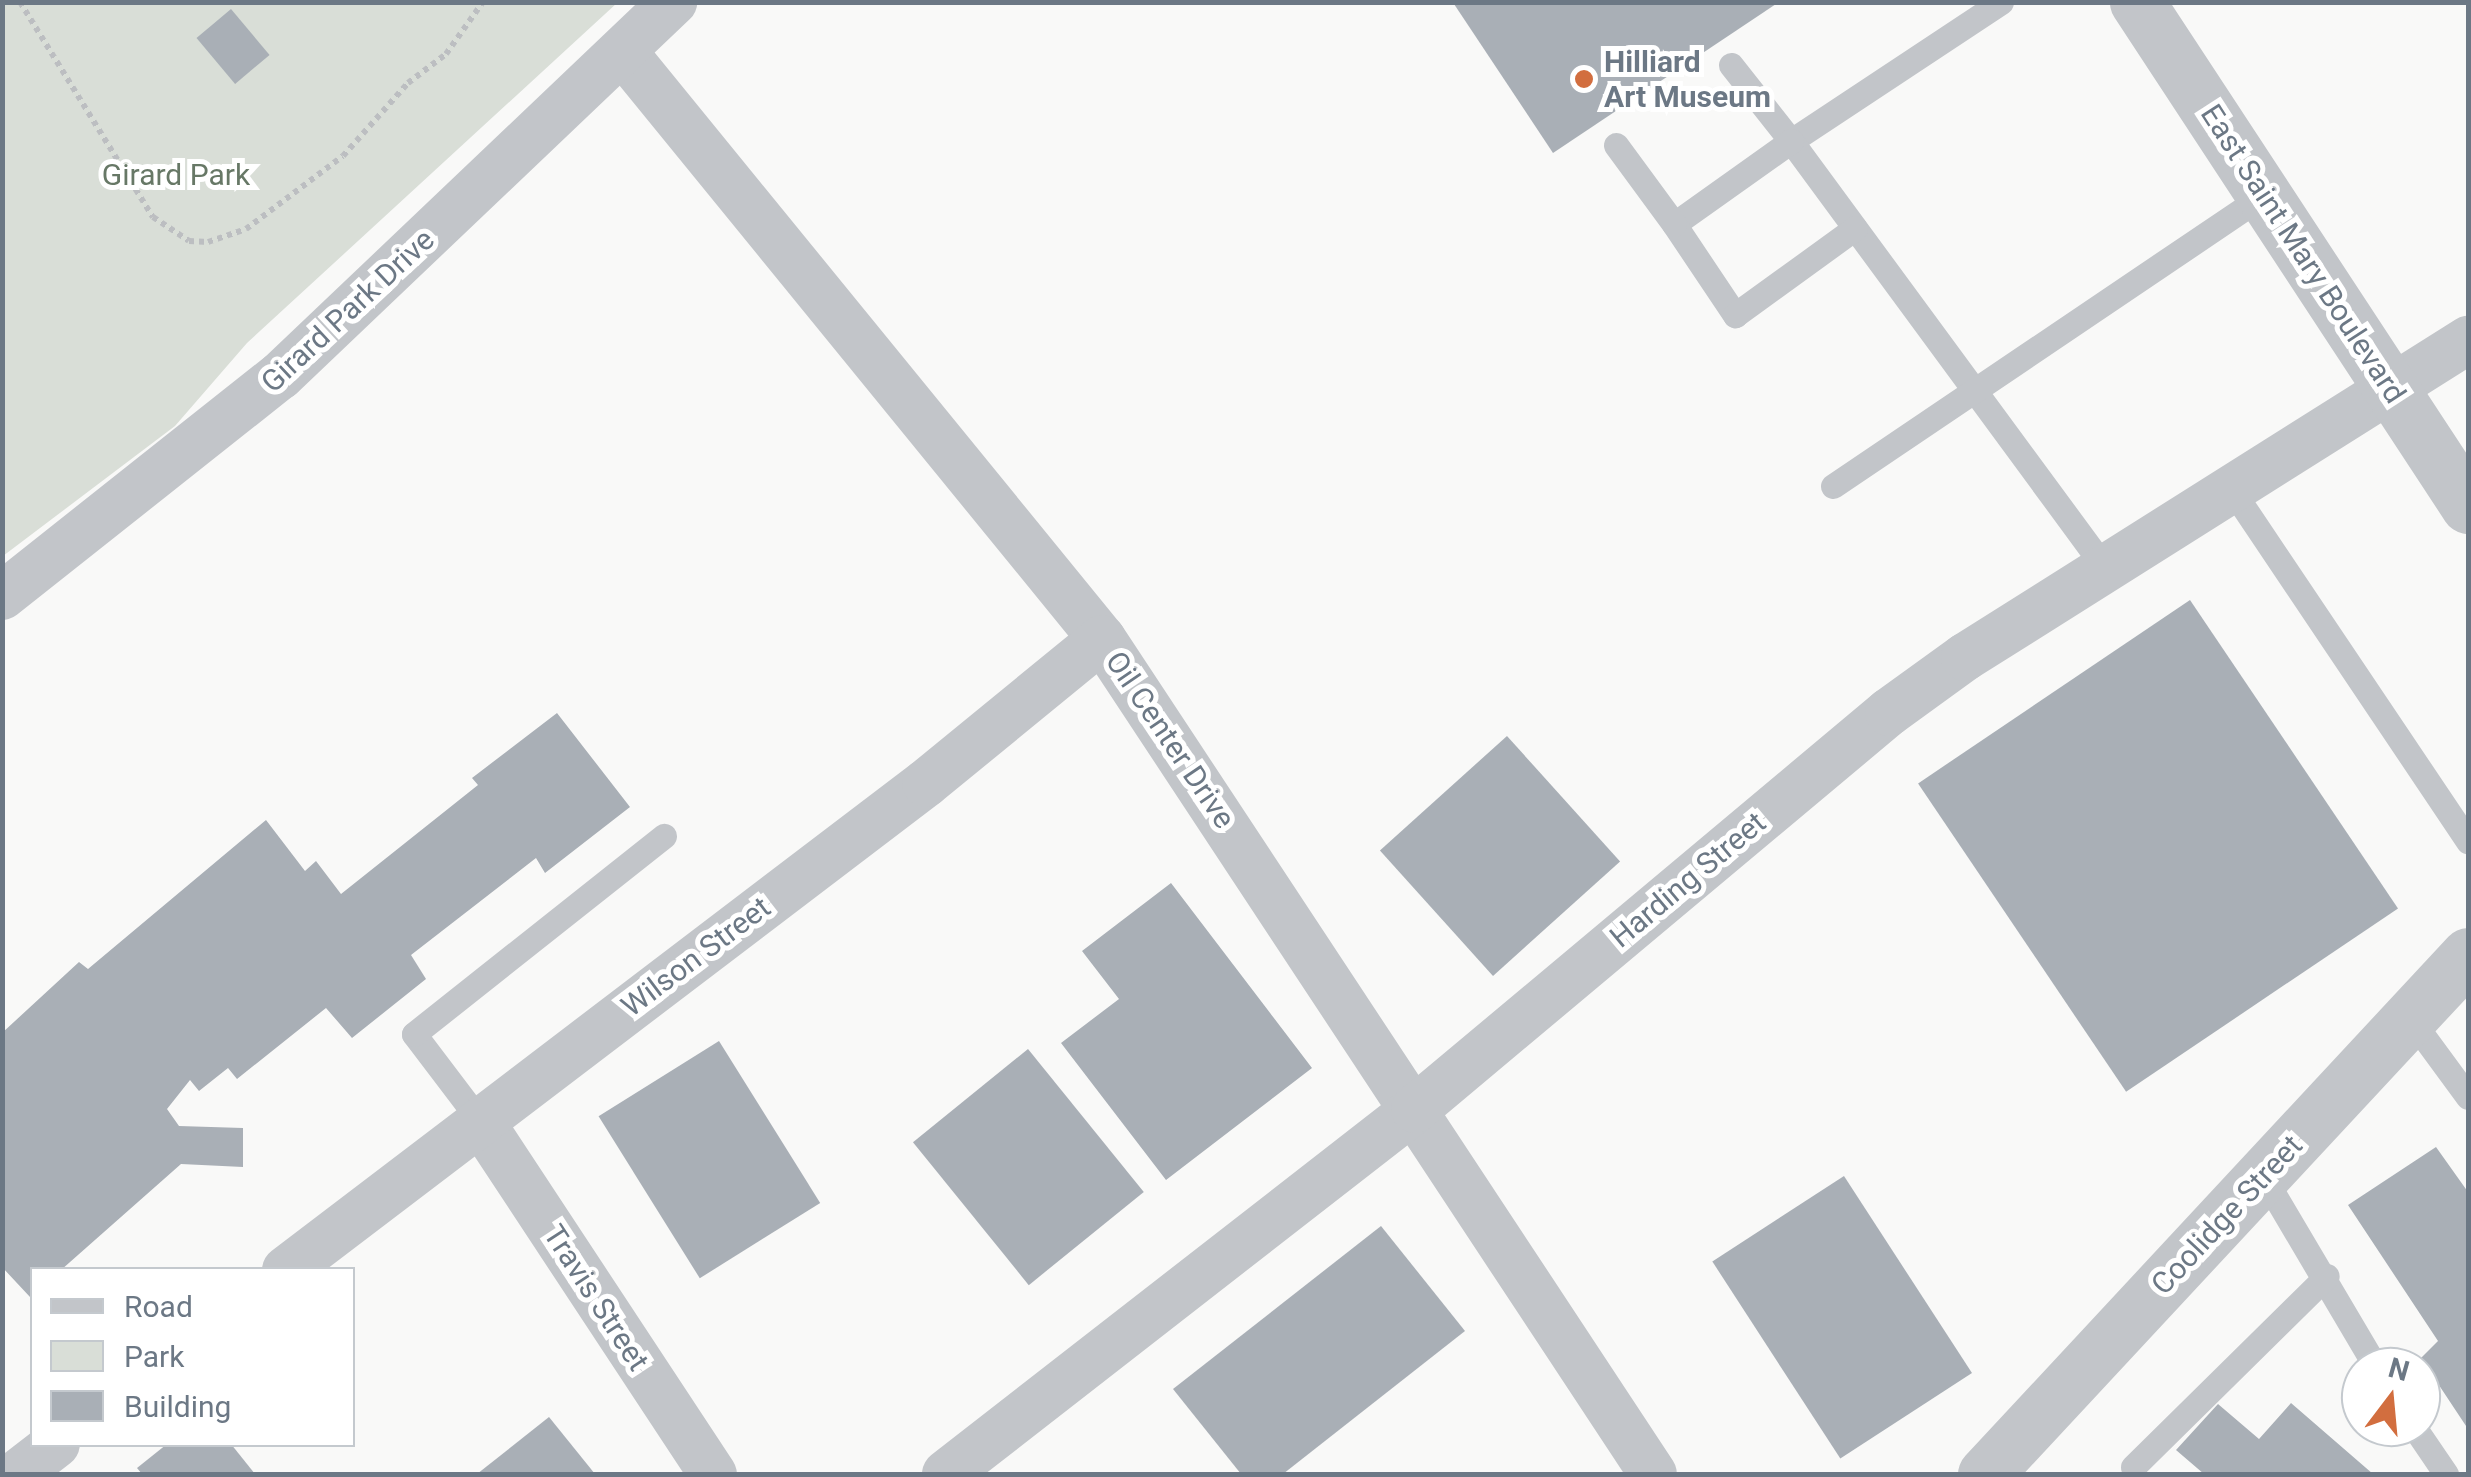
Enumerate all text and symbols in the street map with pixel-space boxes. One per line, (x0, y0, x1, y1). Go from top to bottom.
place label: Hilliard Art Museum (1604, 44, 1771, 114)
marker: Hilliard Art Museum (1573, 68, 1595, 90)
street label: East Saint Mary Boulevard (2193, 98, 2413, 410)
park label: Girard Park (102, 157, 250, 193)
street label: Girard Park Drive (254, 222, 442, 400)
street label: Oil Center Drive (1098, 645, 1242, 835)
street label: Harding Street (1603, 805, 1773, 955)
street label: Wilson Street (615, 889, 777, 1025)
street label: Coolidge Street (2144, 1128, 2310, 1302)
street label: Travis Street (536, 1218, 656, 1378)
legend (30, 1267, 355, 1447)
text: Road (124, 1289, 193, 1324)
text: Park (124, 1339, 184, 1374)
north arrow (2341, 1347, 2441, 1447)
text: N (2385, 1351, 2413, 1388)
text: Building (124, 1389, 231, 1424)

